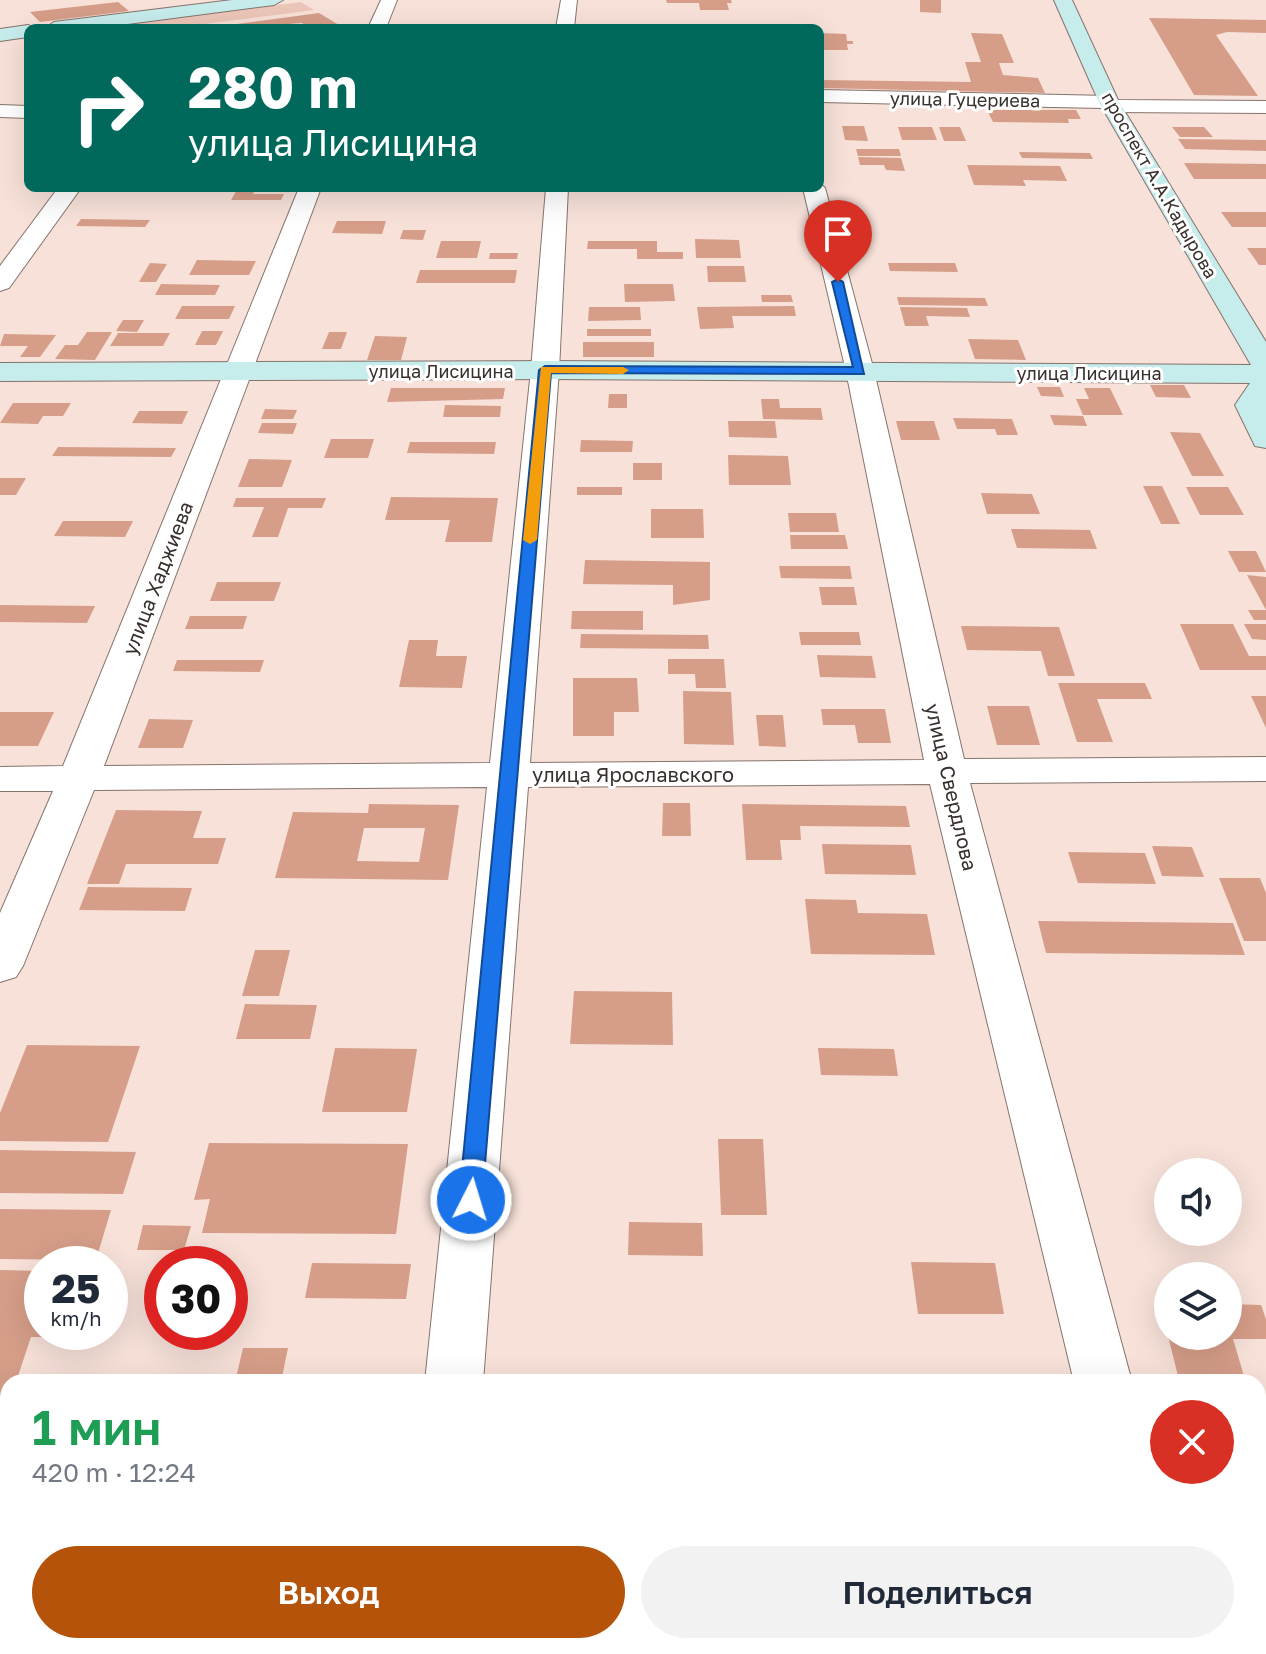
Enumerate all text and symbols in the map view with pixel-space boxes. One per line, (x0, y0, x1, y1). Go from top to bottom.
text: 280 m (188, 53, 357, 120)
icon: right (56, 56, 160, 160)
street label: улица Гуцериева (890, 87, 1040, 111)
street label: проспект А.А.Кадырова (1098, 88, 1222, 282)
text: улица Лисицина (188, 121, 478, 164)
pin (804, 200, 872, 282)
icon: arrive (816, 212, 860, 256)
street label: улица Лисицина (368, 360, 514, 382)
street label: улица Лисицина (1016, 362, 1162, 384)
street label: улица Хаджиева (117, 498, 197, 658)
street label: улица Свердлова (921, 701, 983, 873)
street label: улица Ярославского (532, 762, 734, 786)
position arrow (429, 1158, 513, 1242)
map controls (1154, 1158, 1242, 1350)
button: sound (1154, 1158, 1242, 1246)
speed limit sign: 30 (144, 1246, 248, 1350)
button: layers (1154, 1262, 1242, 1350)
text: 25 (52, 1264, 100, 1312)
text: km/h (51, 1306, 101, 1330)
text: 1 мин (32, 1398, 161, 1456)
button: close (1150, 1400, 1234, 1484)
text: 420 m · 12:24 (32, 1457, 196, 1488)
button: Выход (32, 1546, 625, 1638)
button: Поделиться (641, 1546, 1234, 1638)

